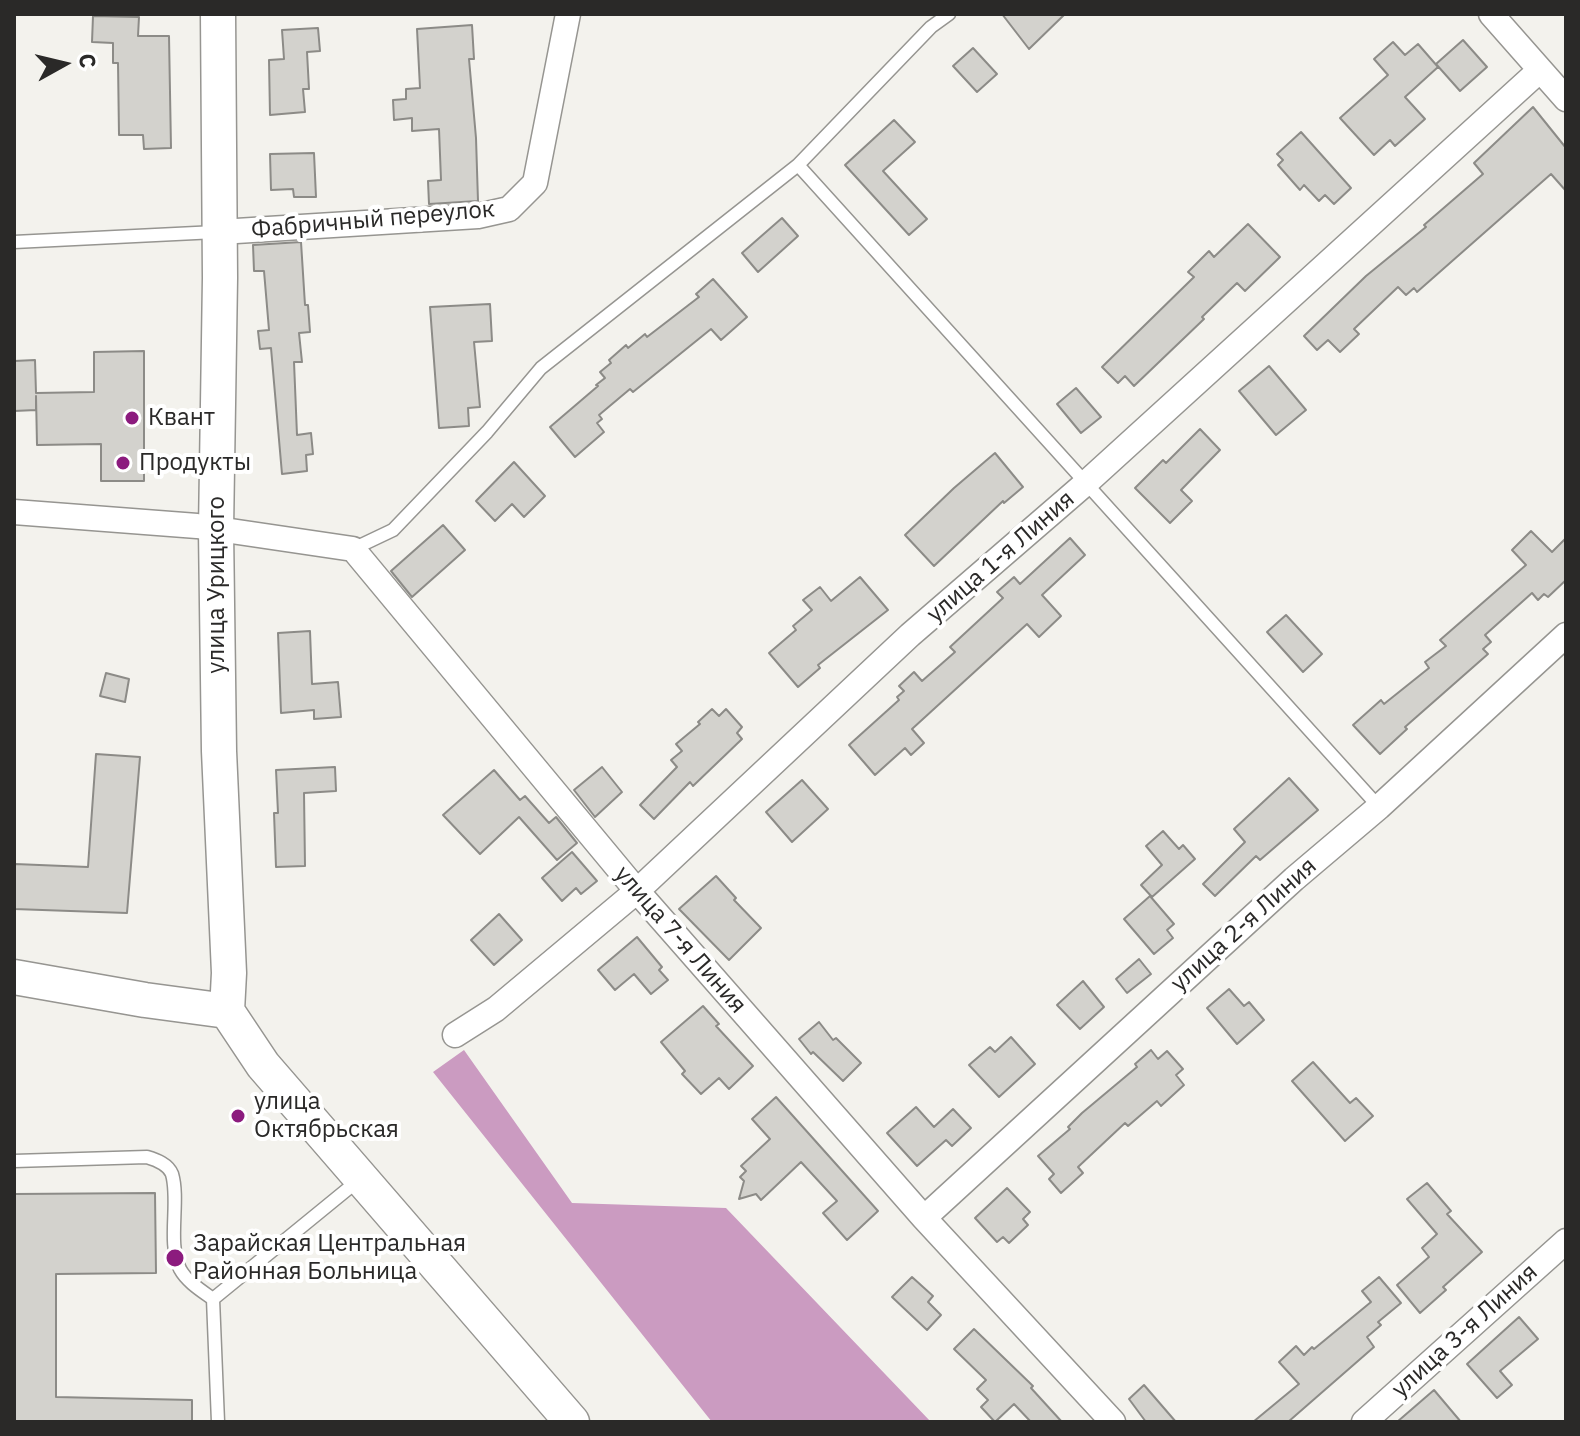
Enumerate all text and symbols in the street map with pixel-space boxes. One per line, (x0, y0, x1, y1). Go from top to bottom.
north arrow (24, 24, 104, 104)
text: С (73, 51, 104, 70)
street label: Фабричный переулок (250, 195, 496, 245)
place label: Квант (148, 404, 215, 432)
marker: Квант (123, 409, 141, 427)
place label: Продукты (139, 449, 251, 477)
marker: Продукты (114, 454, 132, 472)
street label: улица 1-я Линия (921, 485, 1081, 629)
street label: улица Урицкого (203, 496, 231, 674)
street label: улица 2-я Линия (1165, 852, 1323, 998)
street label: улица 7-я Линия (608, 860, 752, 1020)
place label: улица Октябрьская (254, 1088, 399, 1144)
marker: улица Октябрьская (229, 1107, 247, 1125)
place label: Зарайская Центральная Районная Больница (193, 1230, 466, 1286)
marker: Зарайская Центральная Районная Больница (164, 1247, 186, 1269)
street label: улица 3-я Линия (1386, 1258, 1544, 1404)

